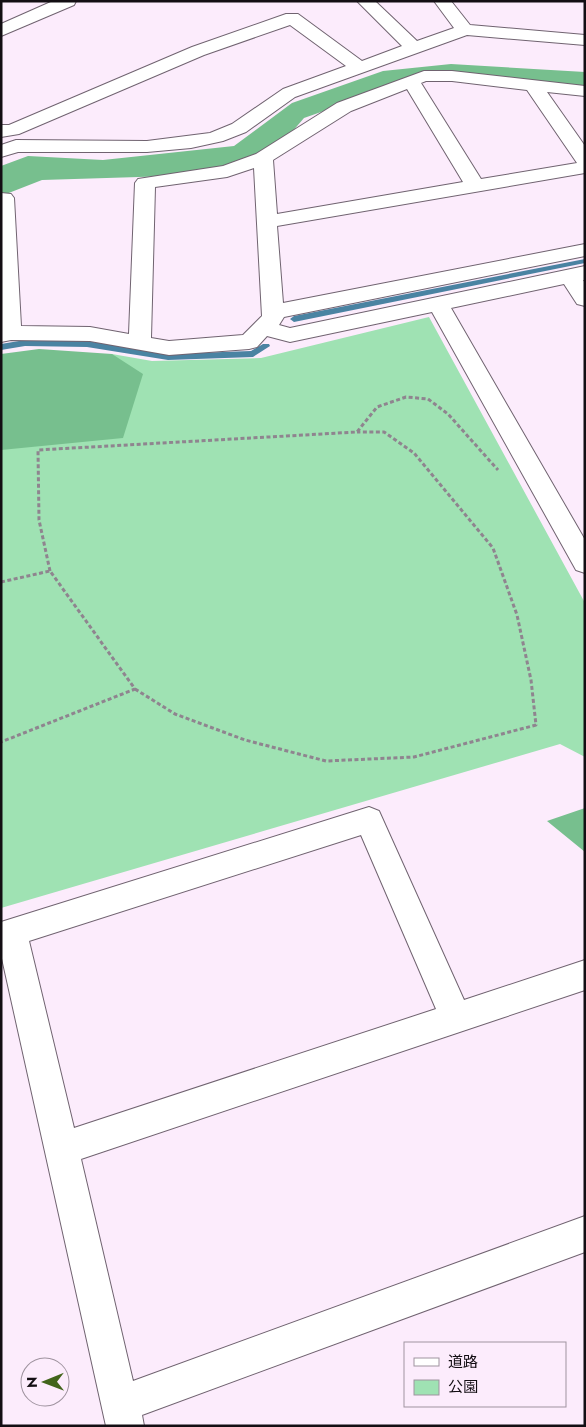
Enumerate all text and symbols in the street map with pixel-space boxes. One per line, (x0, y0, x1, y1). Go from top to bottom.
legend (404, 1342, 566, 1407)
text: 道路 (448, 1351, 478, 1373)
north arrow (20, 1357, 70, 1407)
text: N (22, 1376, 42, 1388)
text: 公園 (448, 1376, 478, 1398)

